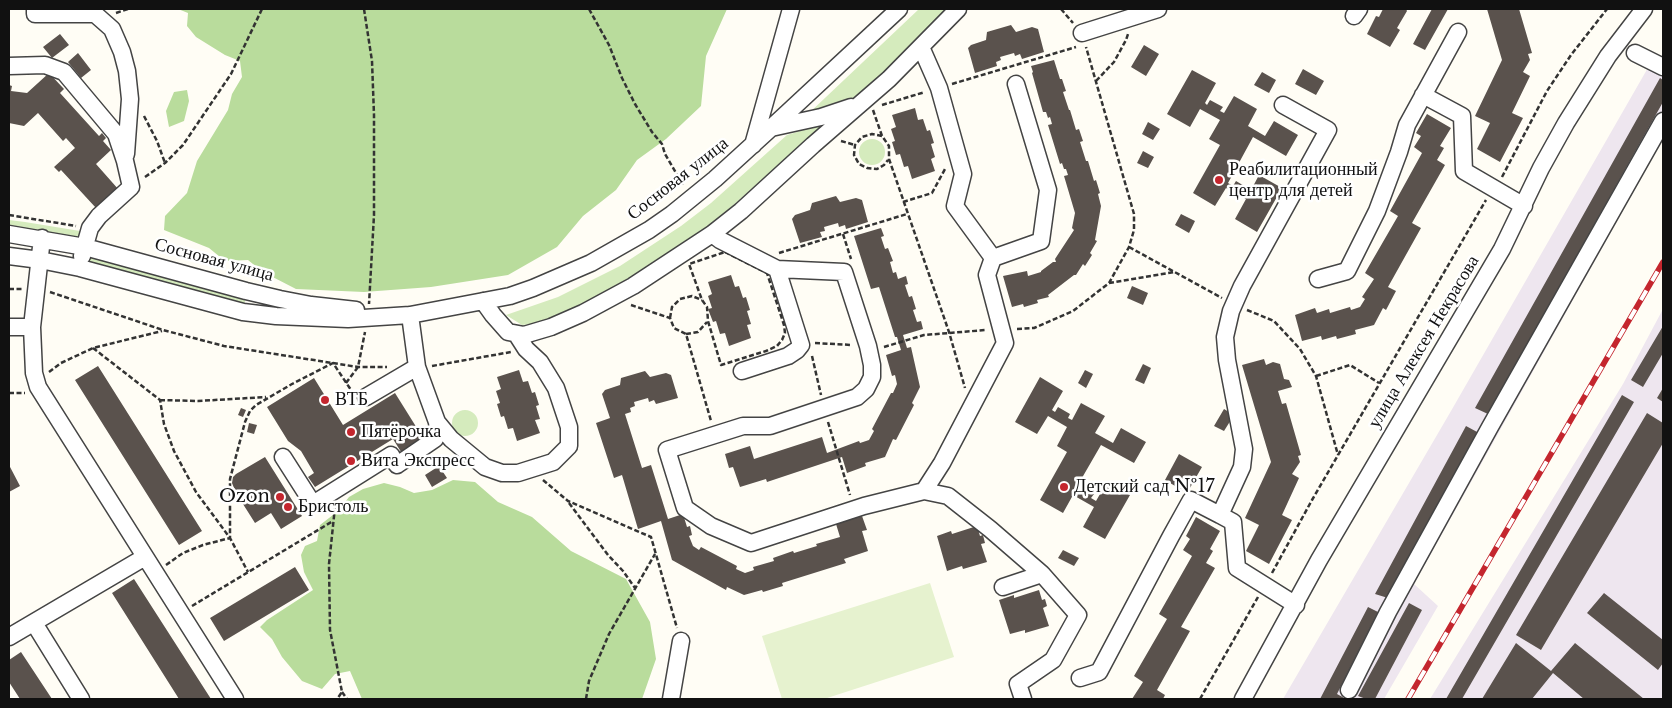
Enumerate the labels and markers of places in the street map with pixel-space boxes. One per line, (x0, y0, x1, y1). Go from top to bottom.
place label: Реабилитационный центр для детей (1229, 159, 1378, 202)
marker: Реабилитационный центр для детей (1213, 174, 1225, 186)
place label: ВТБ (335, 389, 368, 411)
marker: ВТБ (319, 394, 331, 406)
place label: Пятёрочка (361, 421, 441, 443)
marker: Пятёрочка (345, 426, 357, 438)
place label: Вита Экспресс (361, 450, 475, 472)
marker: Вита Экспресс (345, 455, 357, 467)
place label: Детский сад №17 (1074, 476, 1214, 498)
marker: Детский сад №17 (1058, 481, 1070, 493)
place label: Ozon (219, 486, 270, 508)
marker: Ozon (274, 491, 286, 503)
place label: Бристоль (298, 496, 369, 518)
marker: Бристоль (282, 501, 294, 513)

